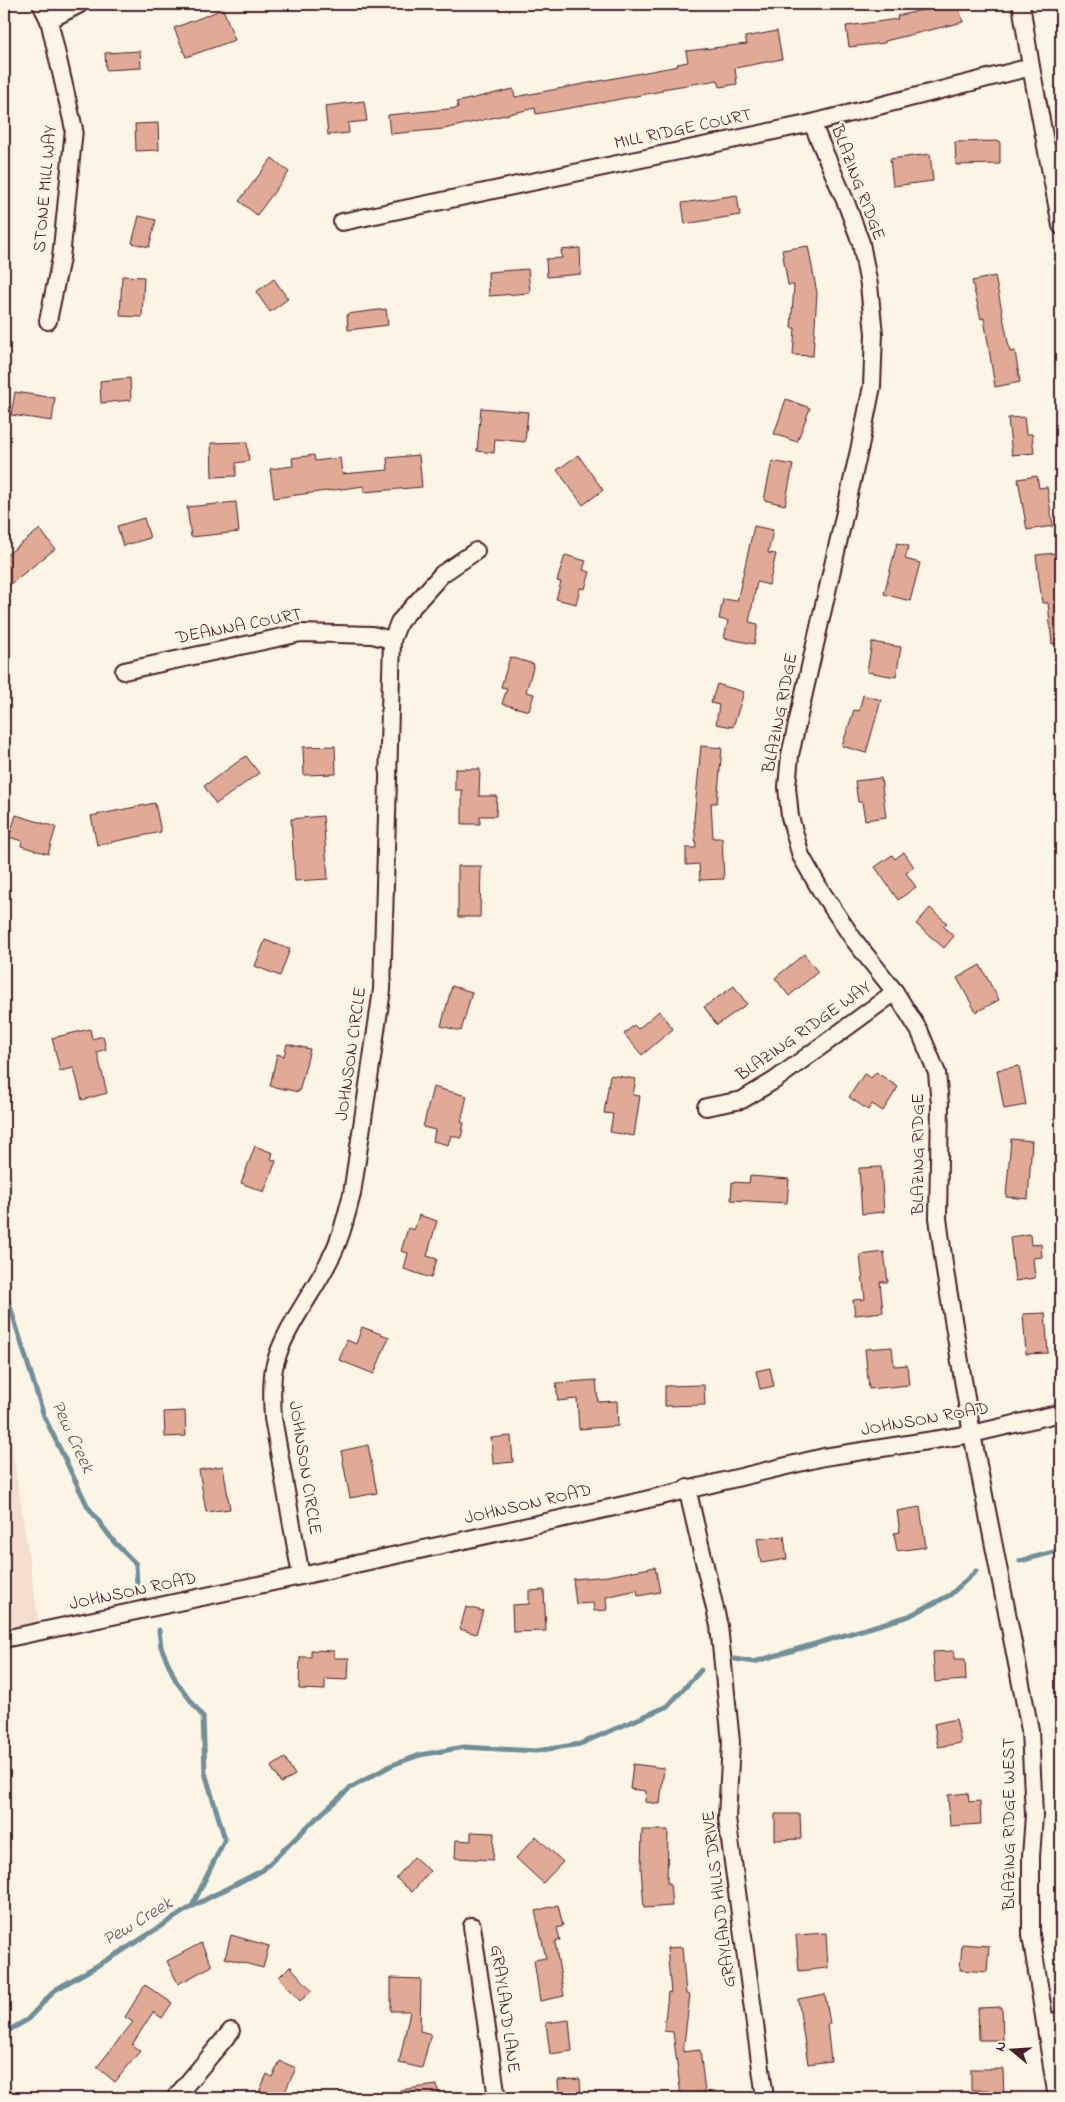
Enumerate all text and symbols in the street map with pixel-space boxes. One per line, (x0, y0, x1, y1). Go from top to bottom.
street label: MILL RIDGE COURT (612, 103, 754, 157)
street label: BLAZING RIDGE (823, 121, 891, 245)
street label: STONE MILL WAY (27, 124, 65, 254)
street label: DEANNA COURT (173, 602, 304, 652)
street label: BLAZING RIDGE (756, 651, 805, 776)
street label: BLAZING RIDGE WAY (730, 975, 877, 1089)
street label: JOHNSON CIRCLE (330, 985, 374, 1123)
street label: BLAZING RIDGE (906, 1093, 932, 1216)
water label: Pew Creek (43, 1396, 101, 1478)
street label: JOHNSON ROAD (859, 1396, 991, 1444)
street label: JOHNSON CIRCLE (281, 1399, 327, 1537)
street label: JOHNSON ROAD (462, 1478, 594, 1532)
street label: JOHNSON ROAD (67, 1566, 199, 1618)
street label: BLAZING RIDGE WEST (997, 1737, 1023, 1912)
street label: GRAYLAND HILLS DRIVE (696, 1809, 744, 1989)
water label: Pew Creek (98, 1890, 179, 1953)
street label: GRAYLAND LANE (482, 1943, 526, 2075)
north arrow (988, 2024, 1038, 2074)
text: N (990, 2039, 1013, 2054)

